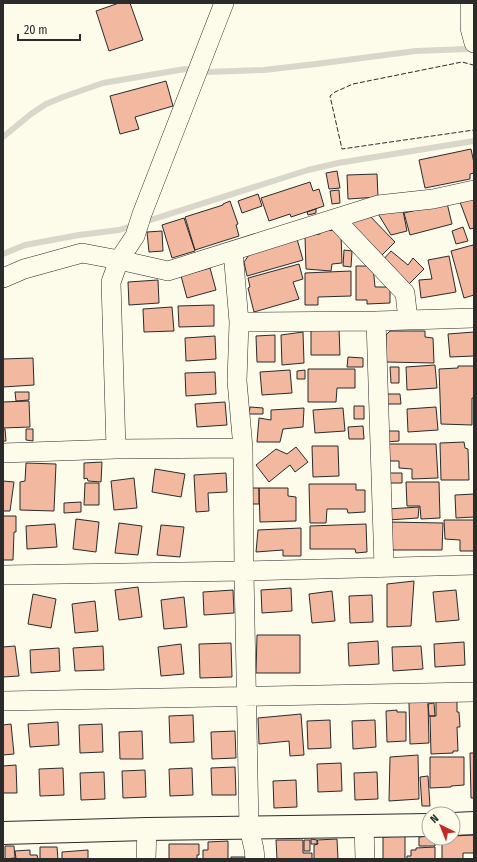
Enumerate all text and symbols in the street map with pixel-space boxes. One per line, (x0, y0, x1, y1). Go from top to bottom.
scale bar (18, 16, 80, 42)
text: 20 m (24, 23, 48, 37)
north arrow (421, 806, 461, 846)
text: N (428, 812, 441, 826)

